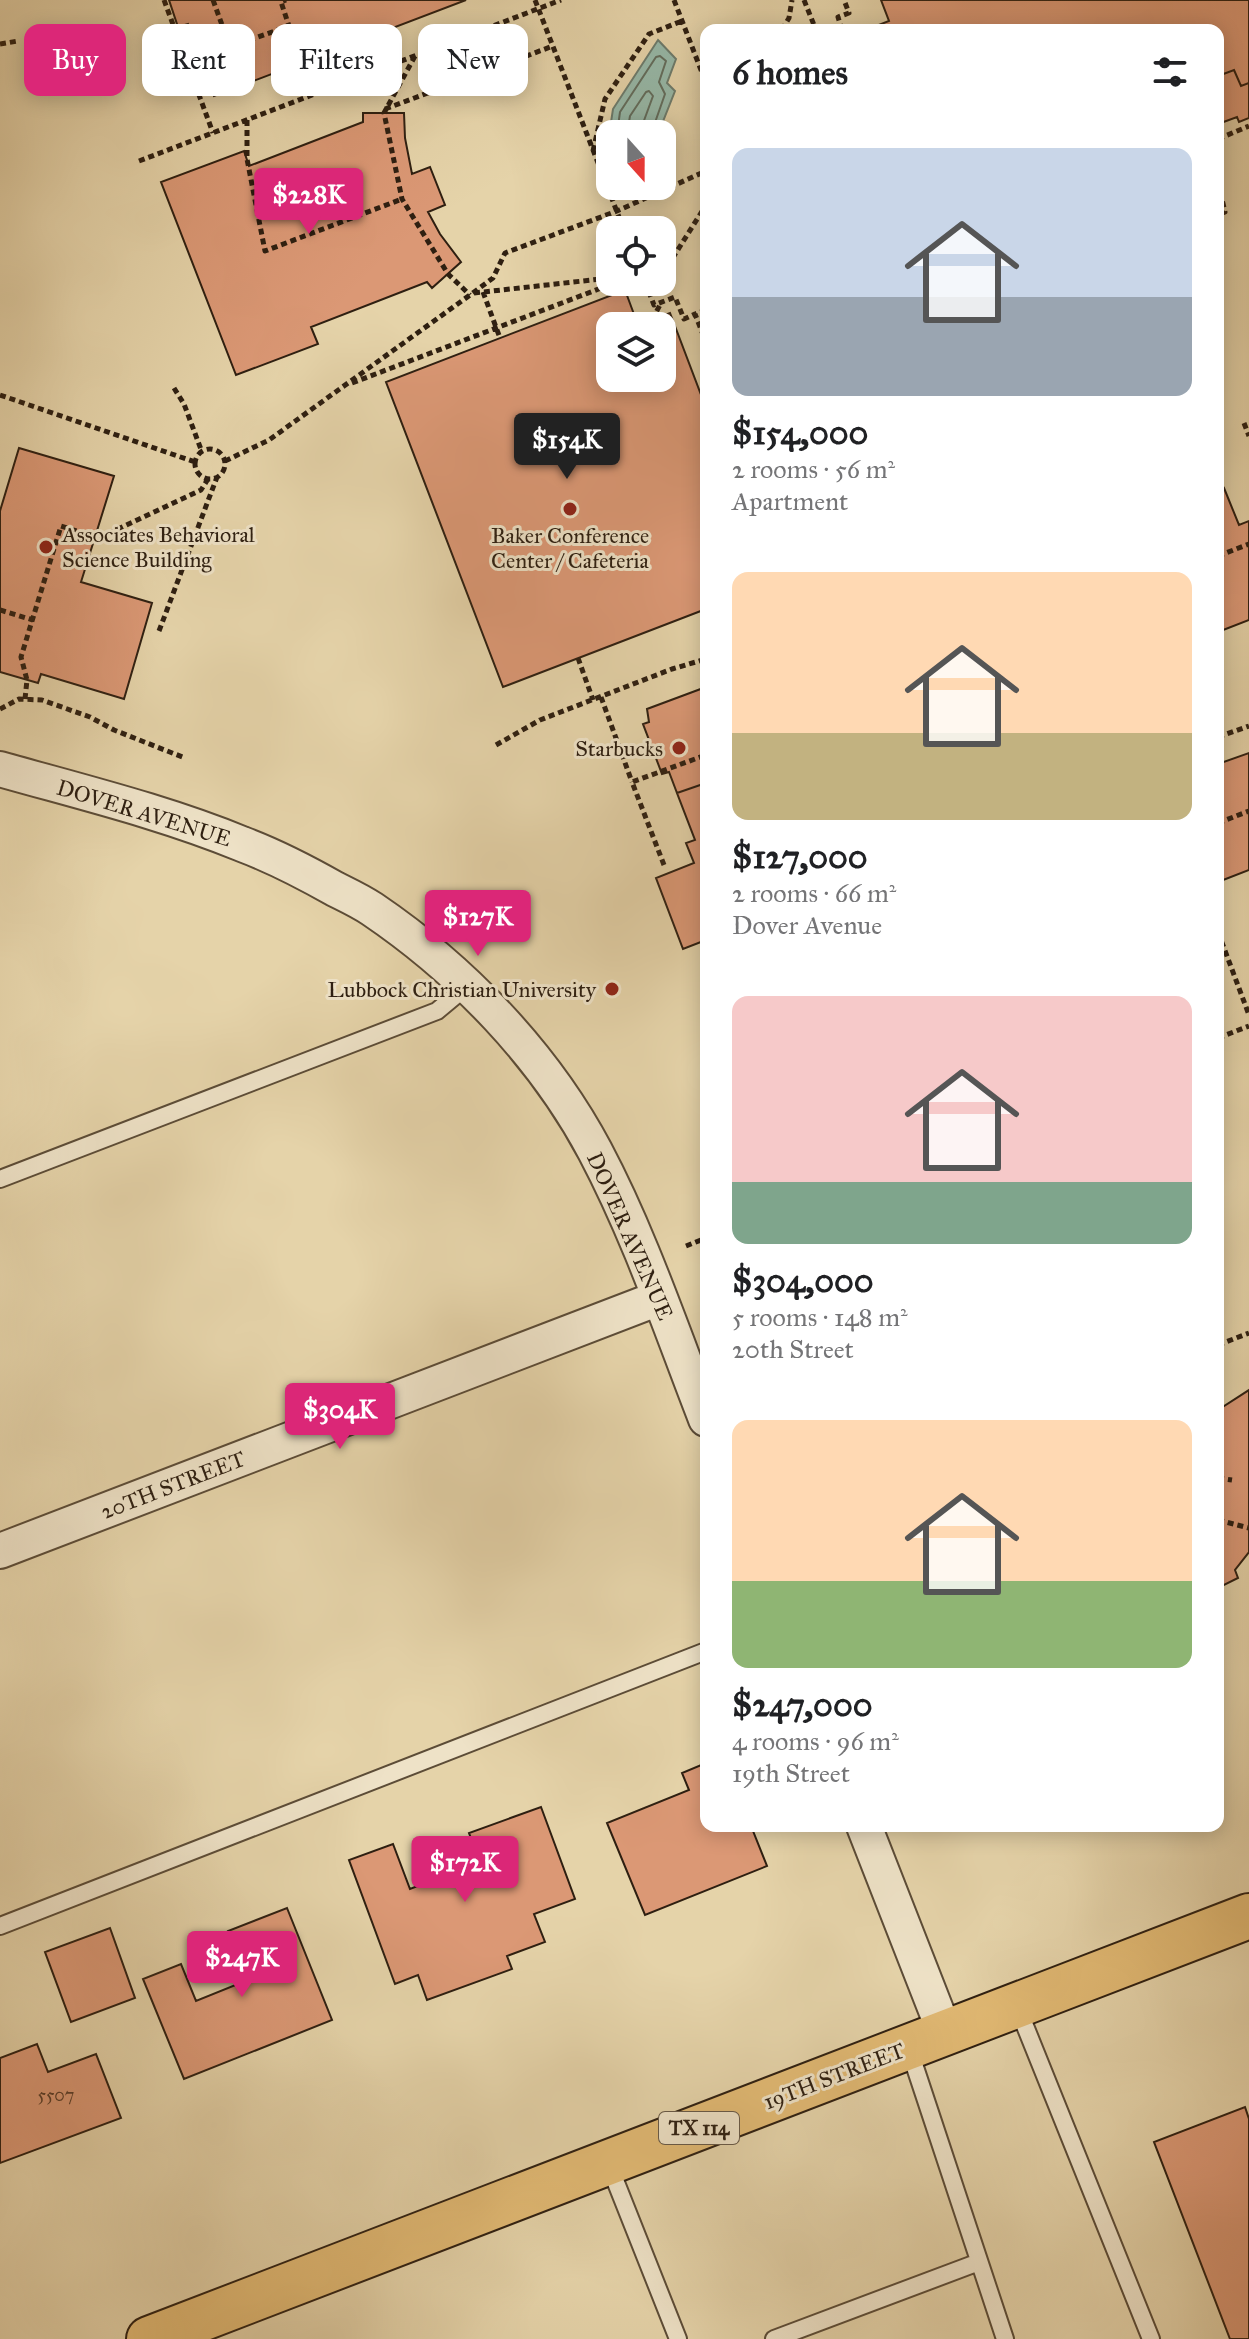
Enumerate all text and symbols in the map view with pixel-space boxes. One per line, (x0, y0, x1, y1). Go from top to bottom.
chip: Buy (24, 24, 126, 96)
chip: Rent (142, 24, 255, 96)
chip: Filters (271, 24, 402, 96)
chip: New (418, 24, 528, 96)
icon: filters (1148, 50, 1192, 94)
text: 6 homes (732, 52, 848, 93)
north arrow (596, 120, 676, 200)
map controls (596, 120, 676, 392)
pin: $228K (253, 168, 365, 236)
text: $228K (272, 178, 346, 210)
icon: home (890, 200, 1034, 344)
button: locate (596, 216, 676, 296)
button: layers (596, 312, 676, 392)
text: $154,000 (732, 412, 868, 453)
pin: $154K (511, 413, 623, 481)
text: $154K (532, 423, 602, 455)
text: 2 rooms · 56 m² (732, 453, 895, 485)
text: Apartment (732, 485, 848, 517)
marker: Baker Conference Center / Cafeteria (561, 500, 579, 518)
place label: Associates Behavioral Science Building (61, 521, 255, 573)
place label: Baker Conference Center / Cafeteria (491, 522, 650, 574)
marker: Associates Behavioral Science Building (37, 538, 55, 556)
icon: home (890, 624, 1034, 768)
place label: Starbucks (575, 735, 663, 762)
marker: Starbucks (670, 739, 688, 757)
street label: DOVER AVENUE (54, 774, 235, 852)
text: $127,000 (732, 836, 868, 877)
text: 2 rooms · 66 m² (732, 877, 896, 909)
pin: $127K (422, 890, 534, 958)
text: $127K (443, 900, 513, 932)
text: Dover Avenue (732, 909, 882, 941)
place label: Lubbock Christian University (328, 976, 597, 1003)
marker: Lubbock Christian University (603, 980, 621, 998)
icon: home (890, 1048, 1034, 1192)
street label: DOVER AVENUE (581, 1148, 679, 1324)
text: $304,000 (732, 1260, 874, 1301)
text: 5 rooms · 148 m² (732, 1301, 908, 1333)
text: 20th Street (732, 1333, 854, 1365)
pin: $304K (284, 1383, 396, 1451)
text: $304K (303, 1393, 377, 1425)
street label: 20TH STREET (97, 1445, 249, 1525)
icon: home (890, 1472, 1034, 1616)
text: $247,000 (732, 1684, 872, 1725)
text: 4 rooms · 96 m² (732, 1725, 899, 1757)
text: 19th Street (732, 1757, 850, 1789)
pin: $172K (409, 1836, 521, 1904)
text: $172K (429, 1846, 501, 1878)
pin: $247K (186, 1931, 298, 1999)
text: $247K (205, 1941, 279, 1973)
street label: 19TH STREET (760, 2037, 908, 2115)
house number: 5507 (38, 2084, 74, 2106)
road number: TX 114 (659, 2112, 739, 2144)

